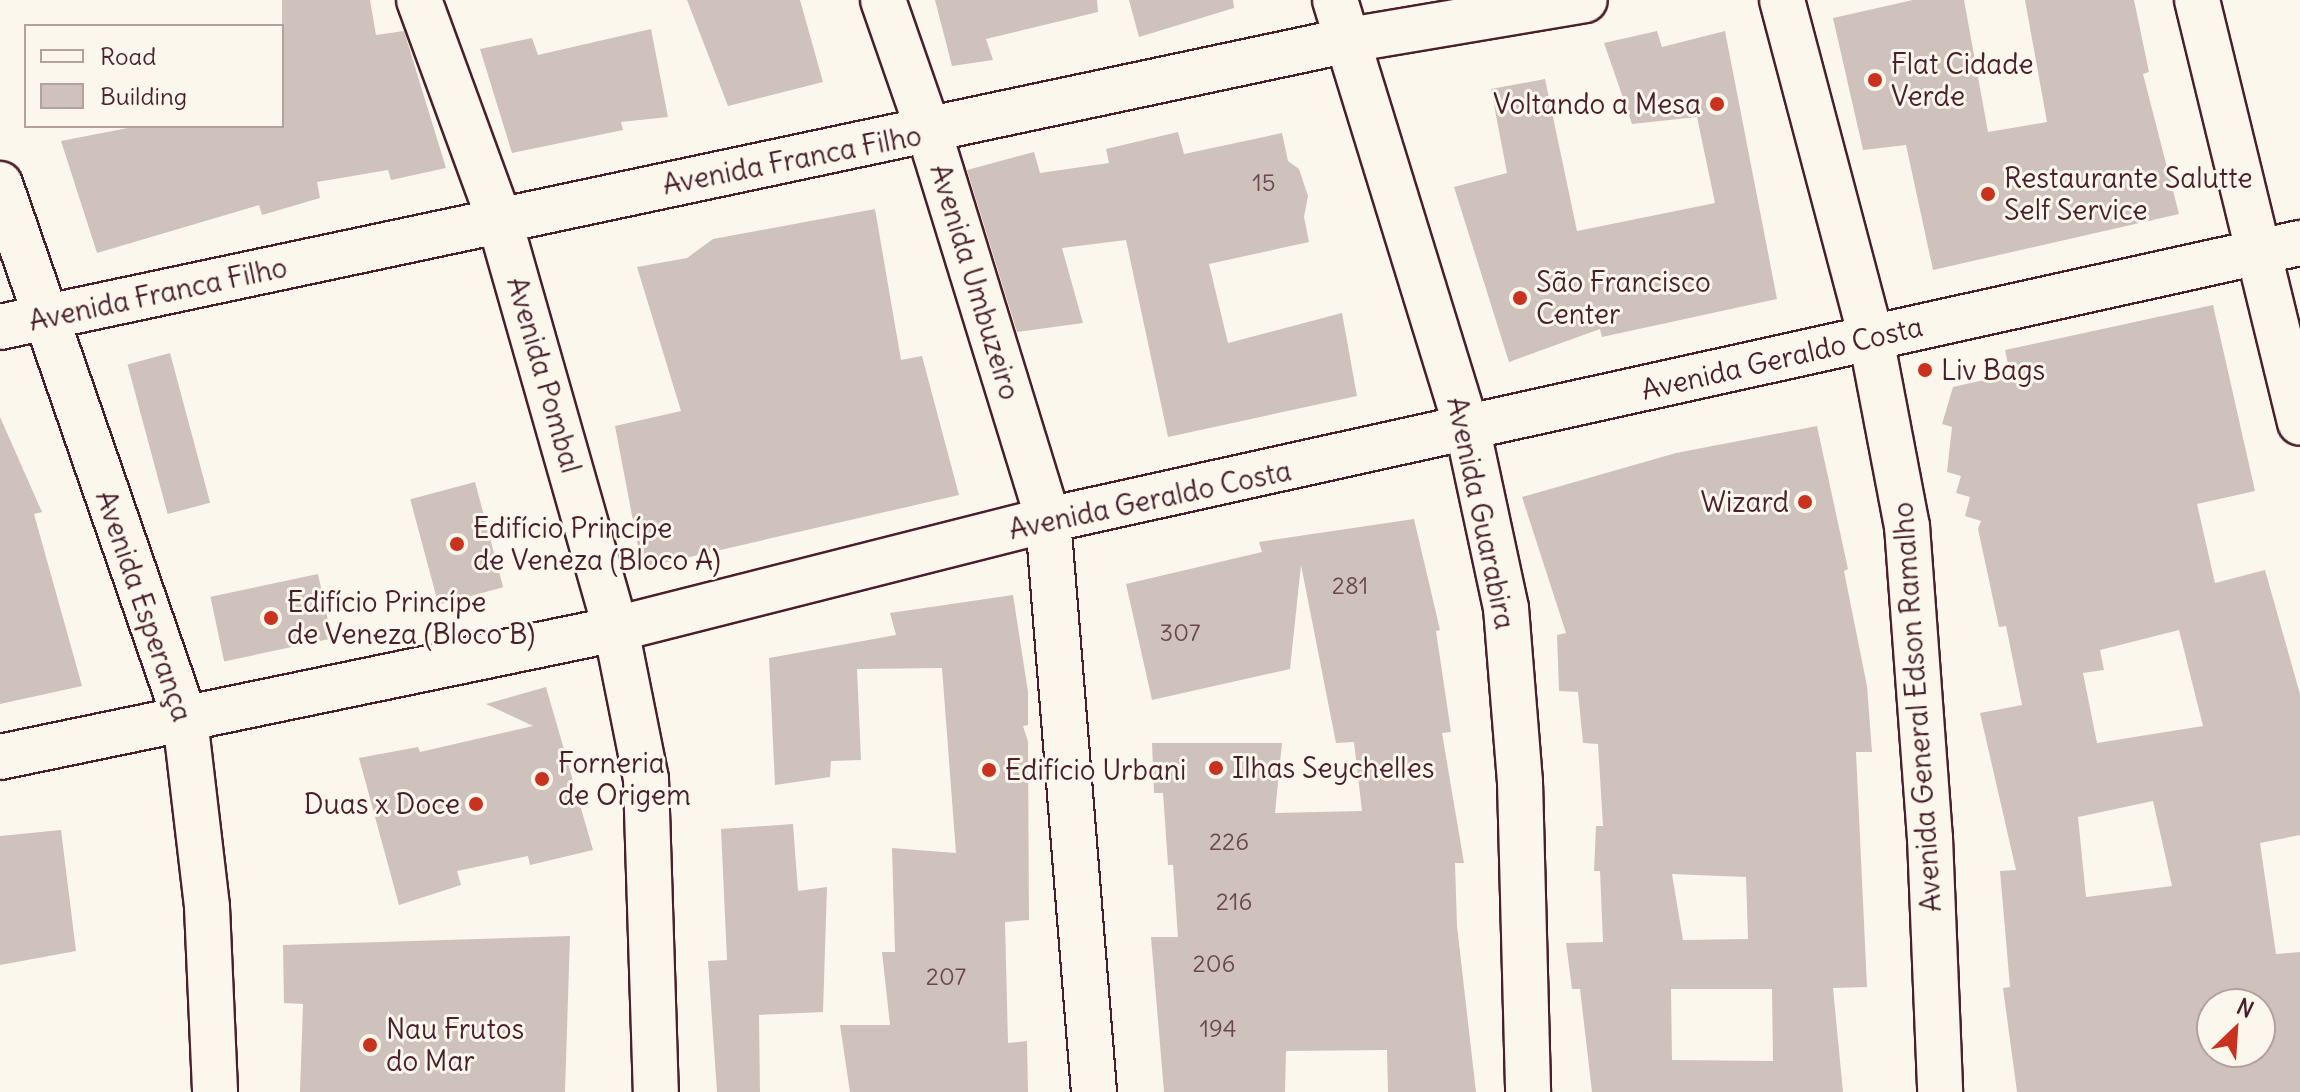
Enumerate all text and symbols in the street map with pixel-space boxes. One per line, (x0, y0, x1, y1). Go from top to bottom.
legend (24, 24, 284, 128)
text: Road (100, 41, 156, 71)
place label: Flat Cidade Verde (1891, 47, 2034, 113)
marker: Flat Cidade Verde (1866, 71, 1884, 89)
text: Building (100, 81, 187, 111)
place label: Voltando a Mesa (1493, 87, 1701, 121)
marker: Voltando a Mesa (1708, 95, 1726, 113)
street label: Avenida Franca Filho (660, 118, 924, 202)
street label: Avenida Umbuzeiro (923, 160, 1027, 404)
place label: Restaurante Salutte Self Service (2004, 161, 2252, 227)
house number: 15 (1252, 169, 1276, 197)
marker: Restaurante Salutte Self Service (1979, 185, 1997, 203)
street label: Avenida Franca Filho (26, 250, 290, 338)
place label: São Francisco Center (1536, 265, 1711, 331)
street label: Avenida Pombal (500, 273, 588, 477)
marker: São Francisco Center (1511, 289, 1529, 307)
street label: Avenida Geraldo Costa (1638, 309, 1926, 407)
place label: Liv Bags (1941, 353, 2045, 387)
marker: Liv Bags (1916, 361, 1934, 379)
street label: Avenida Guarabira (1440, 394, 1522, 632)
street label: Avenida Geraldo Costa (1006, 454, 1294, 546)
place label: Wizard (1701, 485, 1789, 519)
street label: Avenida Esperança (89, 486, 199, 726)
marker: Wizard (1796, 493, 1814, 511)
street label: Avenida General Edson Ramalho (1886, 501, 1948, 913)
place label: Edifício Princípe de Veneza (Bloco A) (473, 511, 721, 577)
marker: Edifício Princípe de Veneza (Bloco A) (448, 535, 466, 553)
house number: 281 (1332, 572, 1368, 600)
place label: Edifício Princípe de Veneza (Bloco B) (287, 585, 535, 651)
marker: Edifício Princípe de Veneza (Bloco B) (262, 609, 280, 627)
house number: 307 (1160, 619, 1200, 647)
place label: Forneria de Origem (558, 746, 691, 812)
place label: Ilhas Seychelles (1232, 751, 1434, 785)
place label: Edifício Urbani (1005, 753, 1186, 787)
marker: Ilhas Seychelles (1207, 759, 1225, 777)
marker: Edifício Urbani (980, 761, 998, 779)
marker: Forneria de Origem (533, 770, 551, 788)
place label: Duas x Doce (304, 787, 460, 821)
marker: Duas x Doce (467, 795, 485, 813)
house number: 226 (1209, 828, 1249, 856)
house number: 216 (1216, 888, 1252, 916)
house number: 206 (1193, 950, 1235, 978)
house number: 207 (926, 963, 966, 991)
north arrow (2196, 988, 2276, 1068)
text: N (2232, 992, 2258, 1024)
place label: Nau Frutos do Mar (386, 1012, 524, 1078)
house number: 194 (1199, 1015, 1237, 1043)
marker: Nau Frutos do Mar (361, 1036, 379, 1054)

